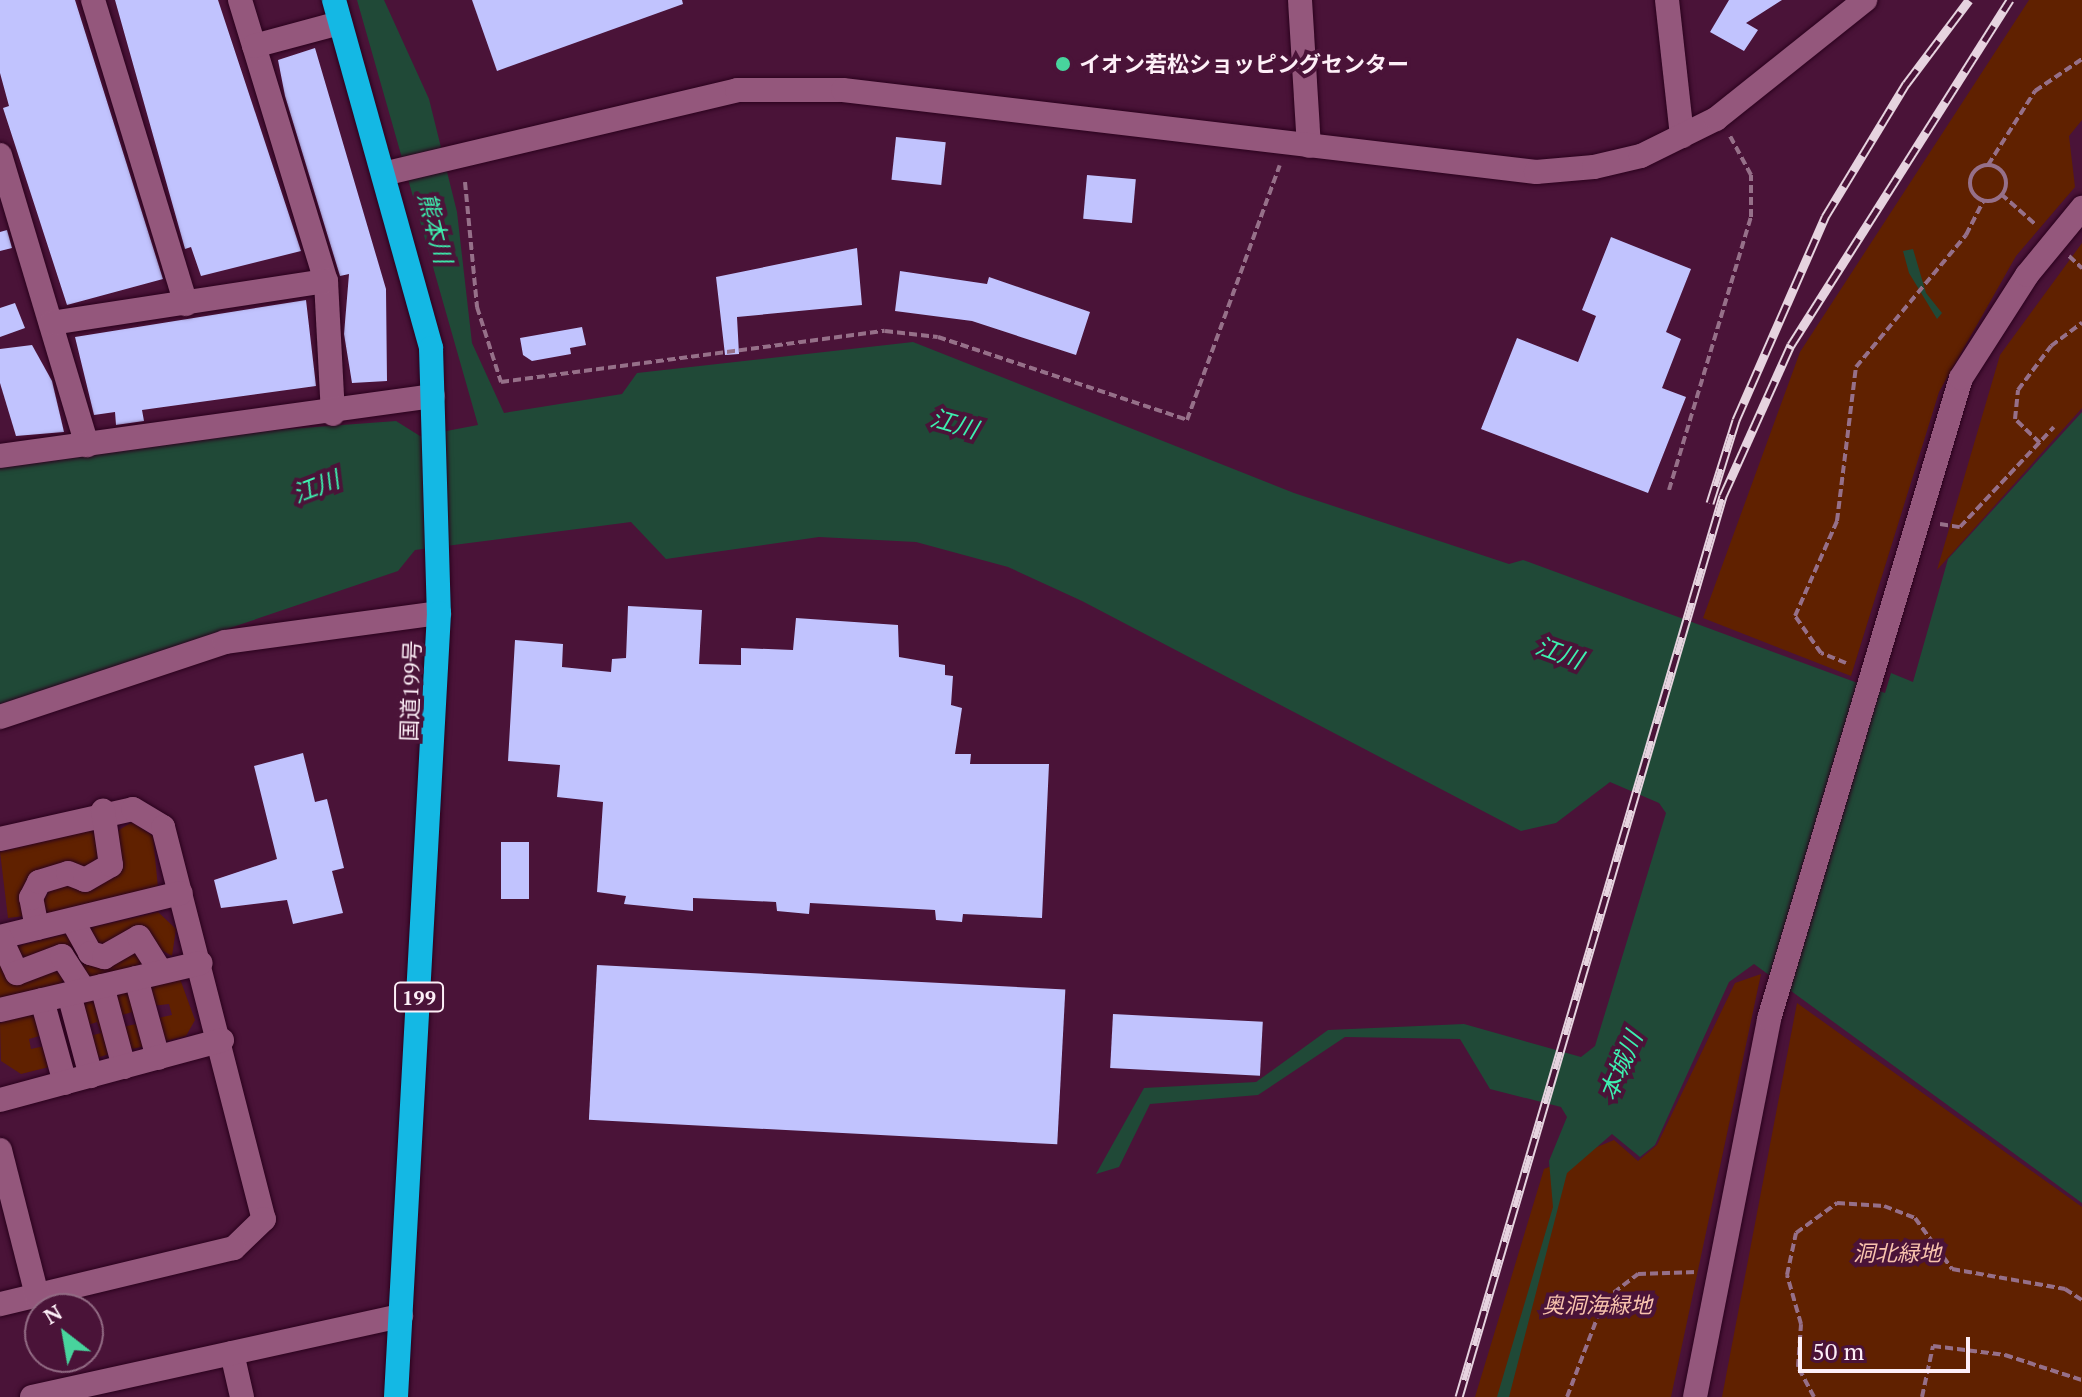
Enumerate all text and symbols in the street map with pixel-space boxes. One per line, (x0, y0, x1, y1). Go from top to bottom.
place label: イオン若松ショッピングセンター (1079, 51, 1409, 77)
marker: イオン若松ショッピングセンター (1054, 55, 1072, 73)
water label: 熊本川 (412, 190, 458, 266)
water label: 江川 (927, 404, 981, 444)
water label: 江川 (288, 465, 344, 509)
water label: 江川 (1532, 631, 1586, 675)
street label: 国道199号 (395, 640, 425, 742)
road number: 199 (393, 981, 445, 1013)
water label: 本城川 (1594, 1027, 1648, 1105)
park label: 洞北緑地 (1853, 1240, 1941, 1266)
park label: 奥洞海緑地 (1542, 1292, 1652, 1318)
north arrow (24, 1293, 104, 1373)
text: N (38, 1297, 67, 1330)
scale bar (1802, 1321, 1974, 1371)
text: 50 m (1812, 1335, 1864, 1367)

